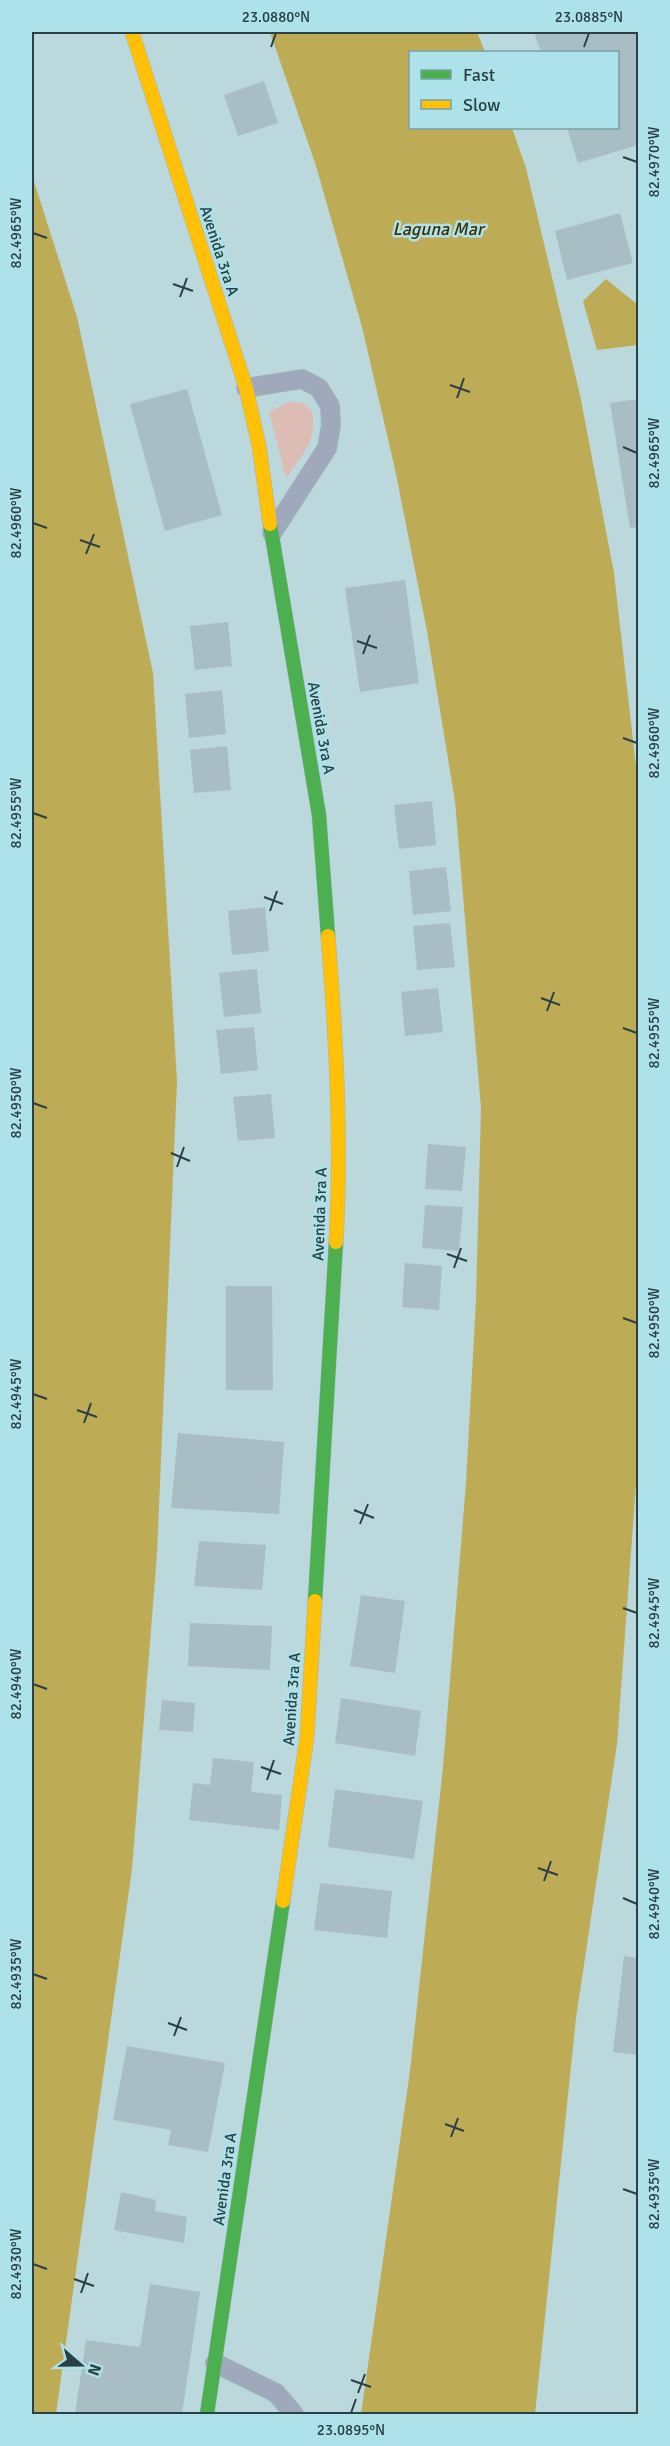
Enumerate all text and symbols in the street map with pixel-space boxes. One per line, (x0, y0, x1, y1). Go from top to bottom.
text: 23.0880°N (242, 8, 310, 26)
text: 23.0885°N (555, 8, 623, 26)
legend (409, 51, 619, 129)
text: Fast (463, 64, 495, 86)
text: Slow (463, 94, 500, 116)
text: 82.4970°W (645, 126, 663, 197)
text: 82.4965°W (7, 197, 25, 268)
street label: Avenida 3ra A (195, 203, 243, 299)
water label: Laguna Mar (393, 218, 486, 240)
text: 82.4965°W (645, 417, 663, 488)
text: 82.4960°W (7, 487, 25, 558)
street label: Avenida 3ra A (303, 680, 339, 776)
text: 82.4960°W (645, 707, 663, 778)
text: 82.4955°W (7, 777, 25, 848)
text: 82.4955°W (645, 997, 663, 1068)
text: 82.4950°W (7, 1067, 25, 1138)
street label: Avenida 3ra A (308, 1167, 332, 1261)
text: 82.4950°W (645, 1287, 663, 1358)
text: 82.4945°W (7, 1358, 25, 1429)
text: 82.4945°W (645, 1577, 663, 1648)
text: 82.4940°W (7, 1648, 25, 1719)
street label: Avenida 3ra A (279, 1651, 305, 1746)
text: 82.4940°W (645, 1868, 663, 1939)
text: 82.4935°W (7, 1938, 25, 2009)
street label: Avenida 3ra A (209, 2131, 241, 2227)
text: 82.4935°W (645, 2158, 663, 2229)
text: 82.4930°W (7, 2228, 25, 2299)
north arrow (51, 2335, 111, 2395)
text: N (83, 2361, 105, 2378)
text: 23.0895°N (317, 2421, 385, 2439)

